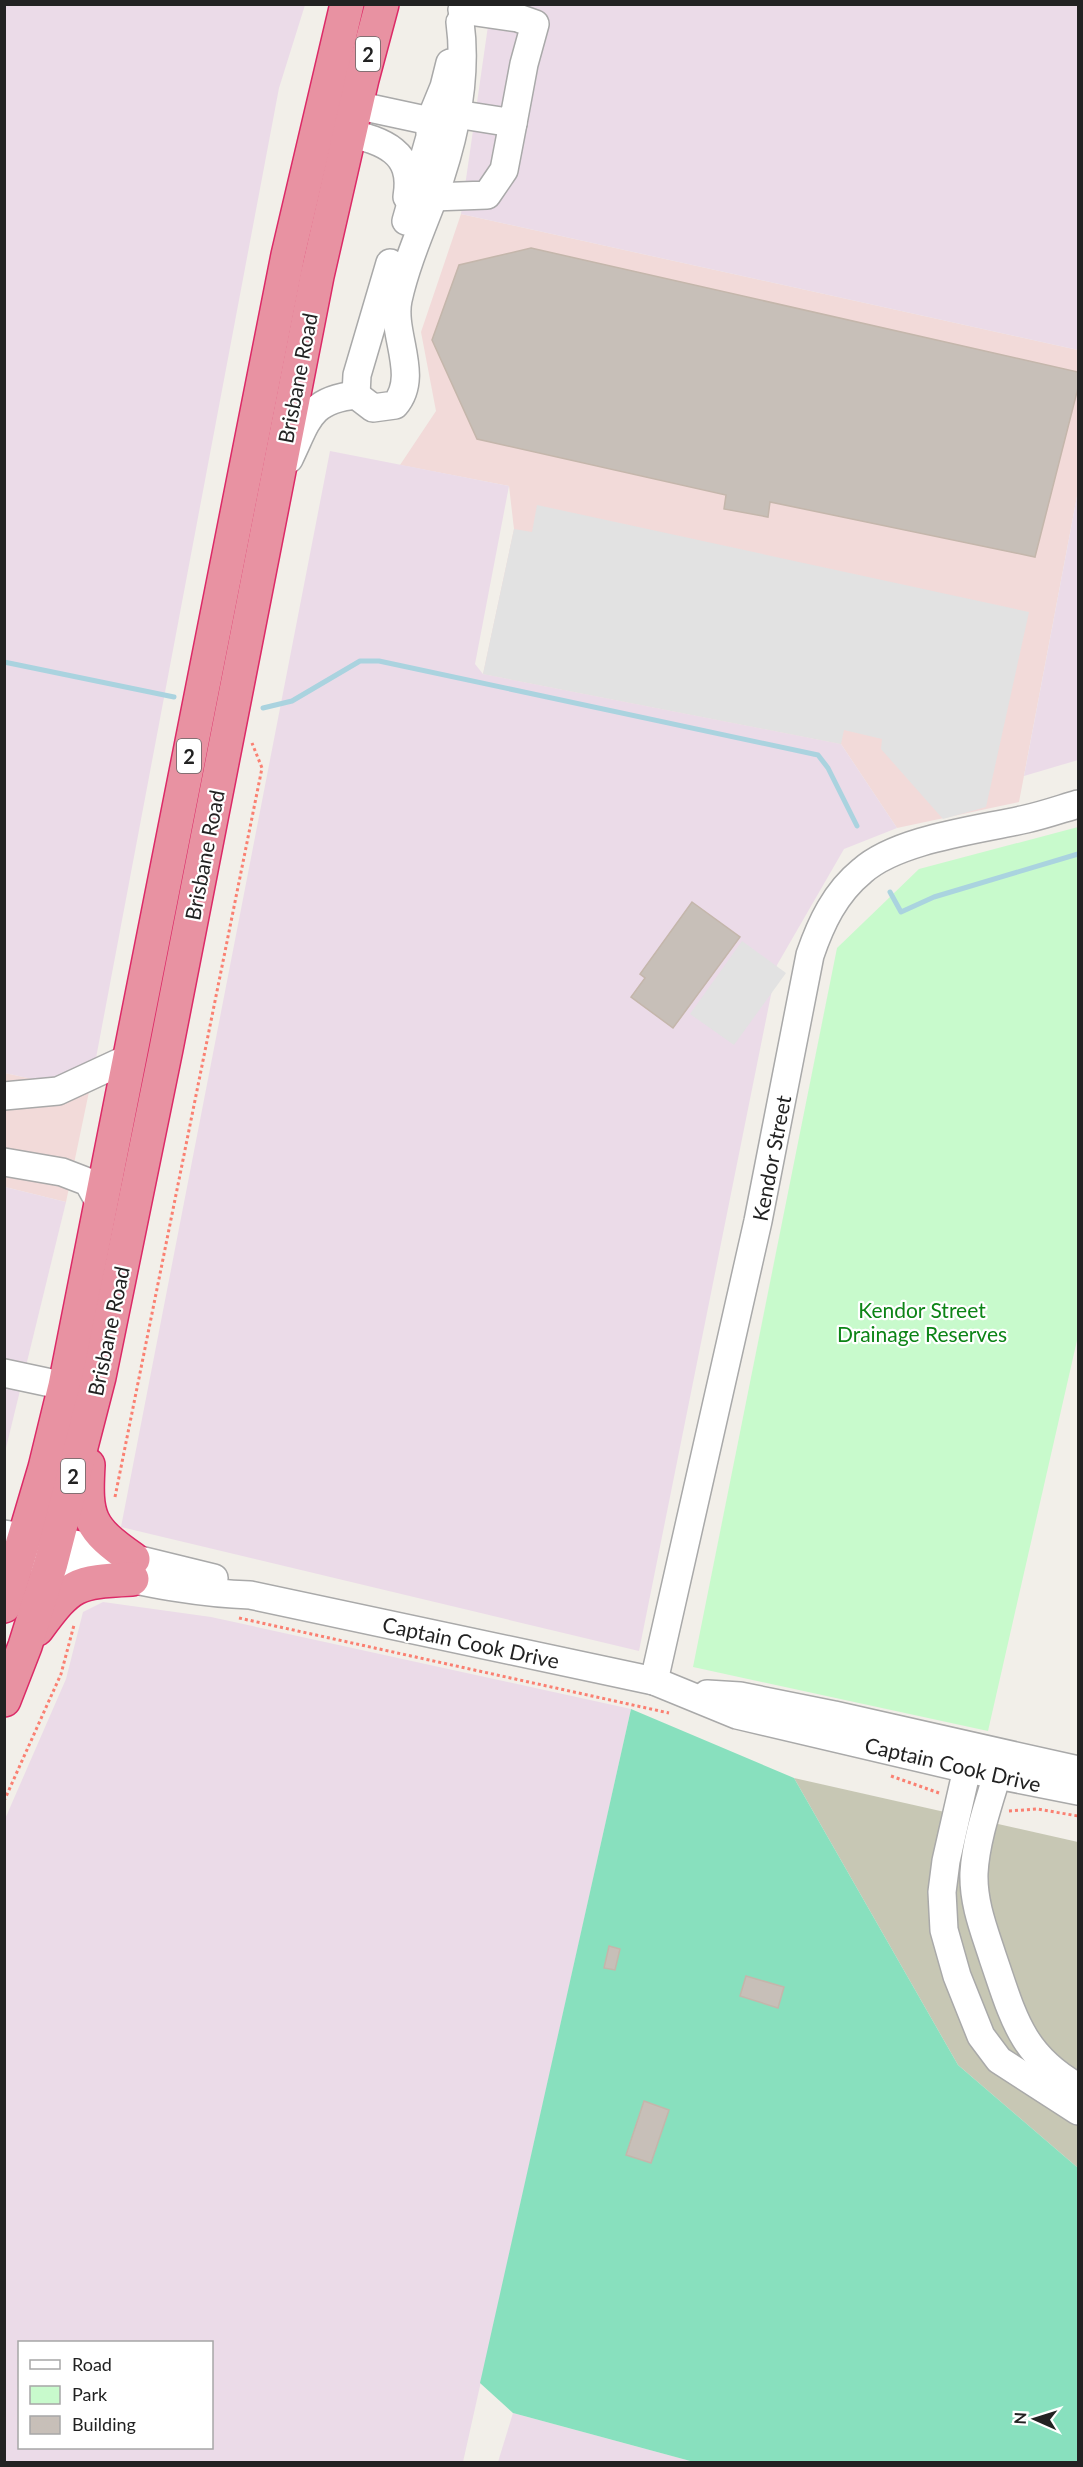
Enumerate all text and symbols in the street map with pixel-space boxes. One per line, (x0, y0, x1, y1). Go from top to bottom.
road number: 2 (356, 37, 380, 71)
street label: Brisbane Road (272, 311, 322, 445)
road number: 2 (177, 739, 201, 773)
street label: Brisbane Road (179, 788, 229, 922)
street label: Kendor Street (747, 1093, 796, 1223)
street label: Brisbane Road (82, 1264, 134, 1398)
park label: Kendor Street Drainage Reserves (837, 1297, 1007, 1346)
road number: 2 (61, 1459, 85, 1493)
street label: Captain Cook Drive (380, 1611, 562, 1673)
street label: Captain Cook Drive (863, 1732, 1043, 1796)
legend (18, 2341, 213, 2449)
text: Road (72, 2353, 112, 2375)
text: Park (72, 2383, 108, 2405)
north arrow (1005, 2389, 1065, 2449)
text: N (1010, 2412, 1029, 2425)
text: Building (72, 2413, 136, 2435)

